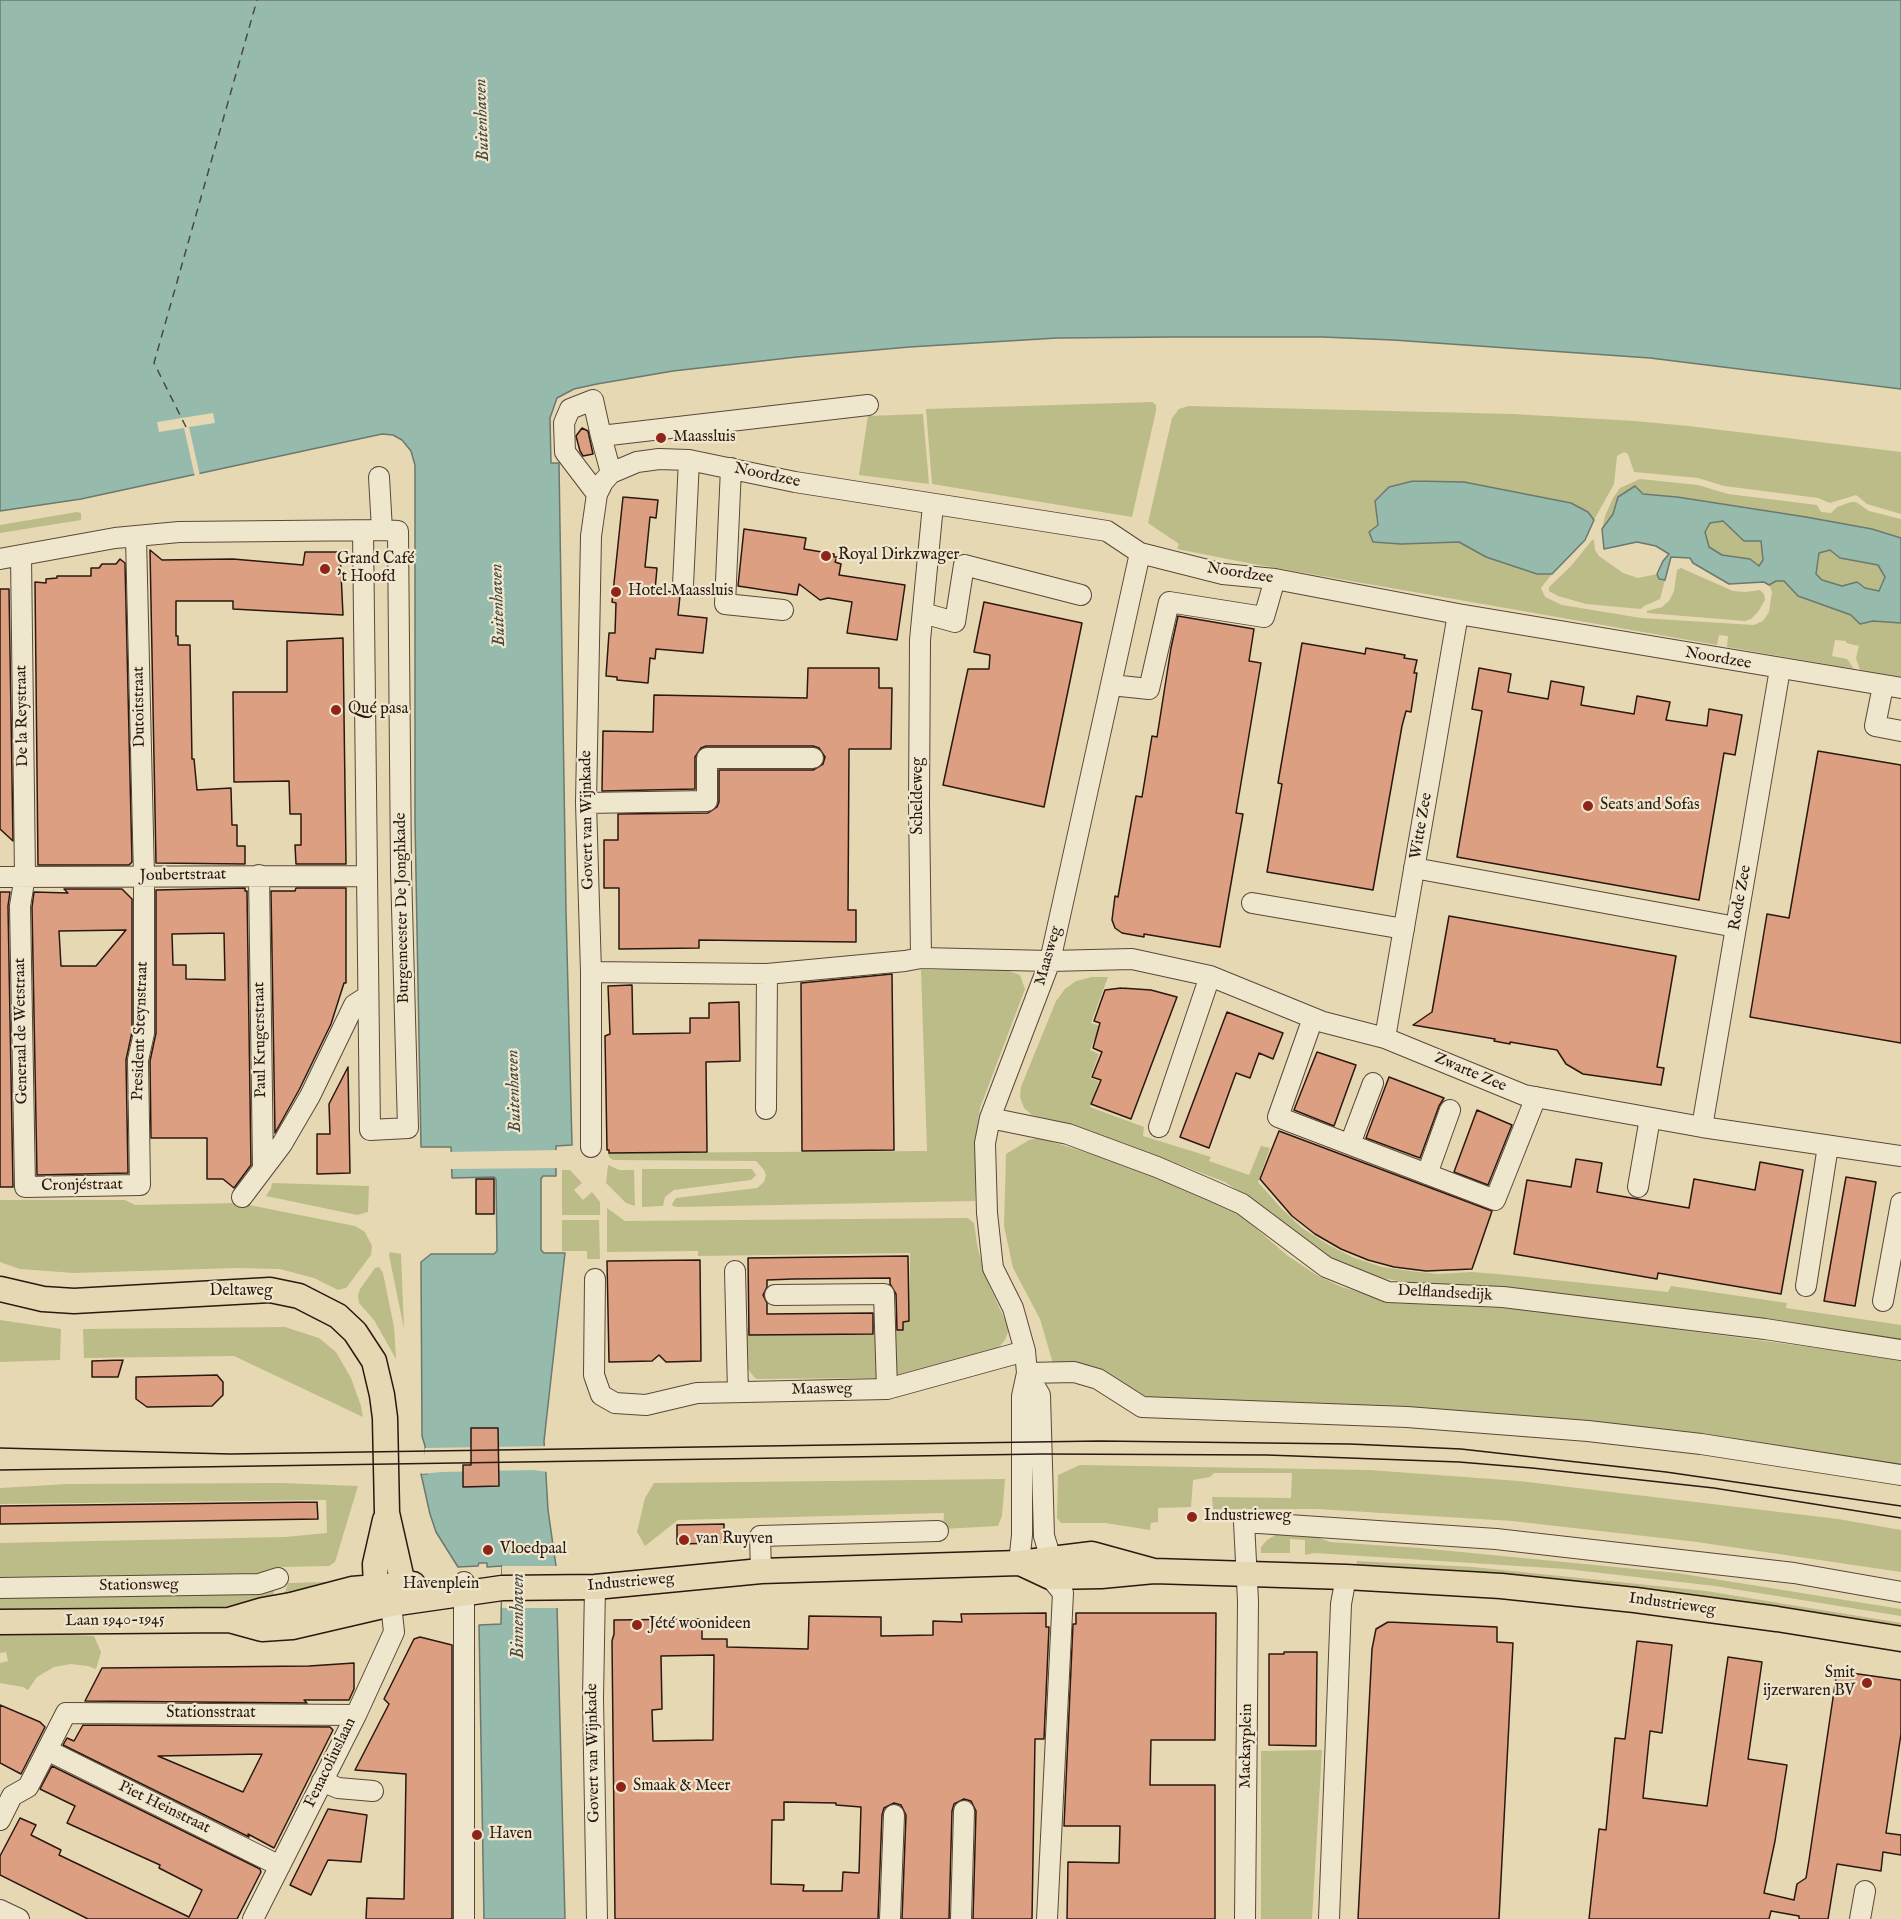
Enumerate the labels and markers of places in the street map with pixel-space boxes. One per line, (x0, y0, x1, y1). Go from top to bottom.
place label: Maassluis (673, 428, 736, 448)
marker: Maassluis (654, 431, 668, 445)
place label: Royal Dirkzwager (838, 546, 959, 566)
marker: Royal Dirkzwager (819, 549, 833, 563)
place label: Grand Café 't Hoofd (337, 550, 414, 588)
marker: Grand Café 't Hoofd (318, 562, 332, 576)
place label: Hotel Maassluis (628, 582, 733, 602)
marker: Hotel Maassluis (609, 585, 623, 599)
place label: Qué pasa (348, 700, 408, 720)
marker: Qué pasa (329, 703, 343, 717)
place label: Seats and Sofas (1600, 796, 1700, 816)
marker: Seats and Sofas (1581, 799, 1595, 813)
place label: Industrieweg (1204, 1507, 1291, 1527)
marker: Industrieweg (1185, 1510, 1199, 1524)
place label: van Ruyven (696, 1530, 773, 1550)
marker: van Ruyven (677, 1533, 691, 1547)
place label: Vloedpaal (500, 1540, 567, 1560)
marker: Vloedpaal (481, 1543, 495, 1557)
place label: Jété woonideen (649, 1615, 751, 1635)
marker: Jété woonideen (630, 1618, 644, 1632)
place label: Smit ijzerwaren BV (1763, 1664, 1855, 1702)
marker: Smit ijzerwaren BV (1860, 1676, 1874, 1690)
place label: Smaak & Meer (633, 1777, 730, 1797)
marker: Smaak & Meer (614, 1780, 628, 1794)
place label: Haven (489, 1825, 532, 1845)
marker: Haven (470, 1828, 484, 1842)

